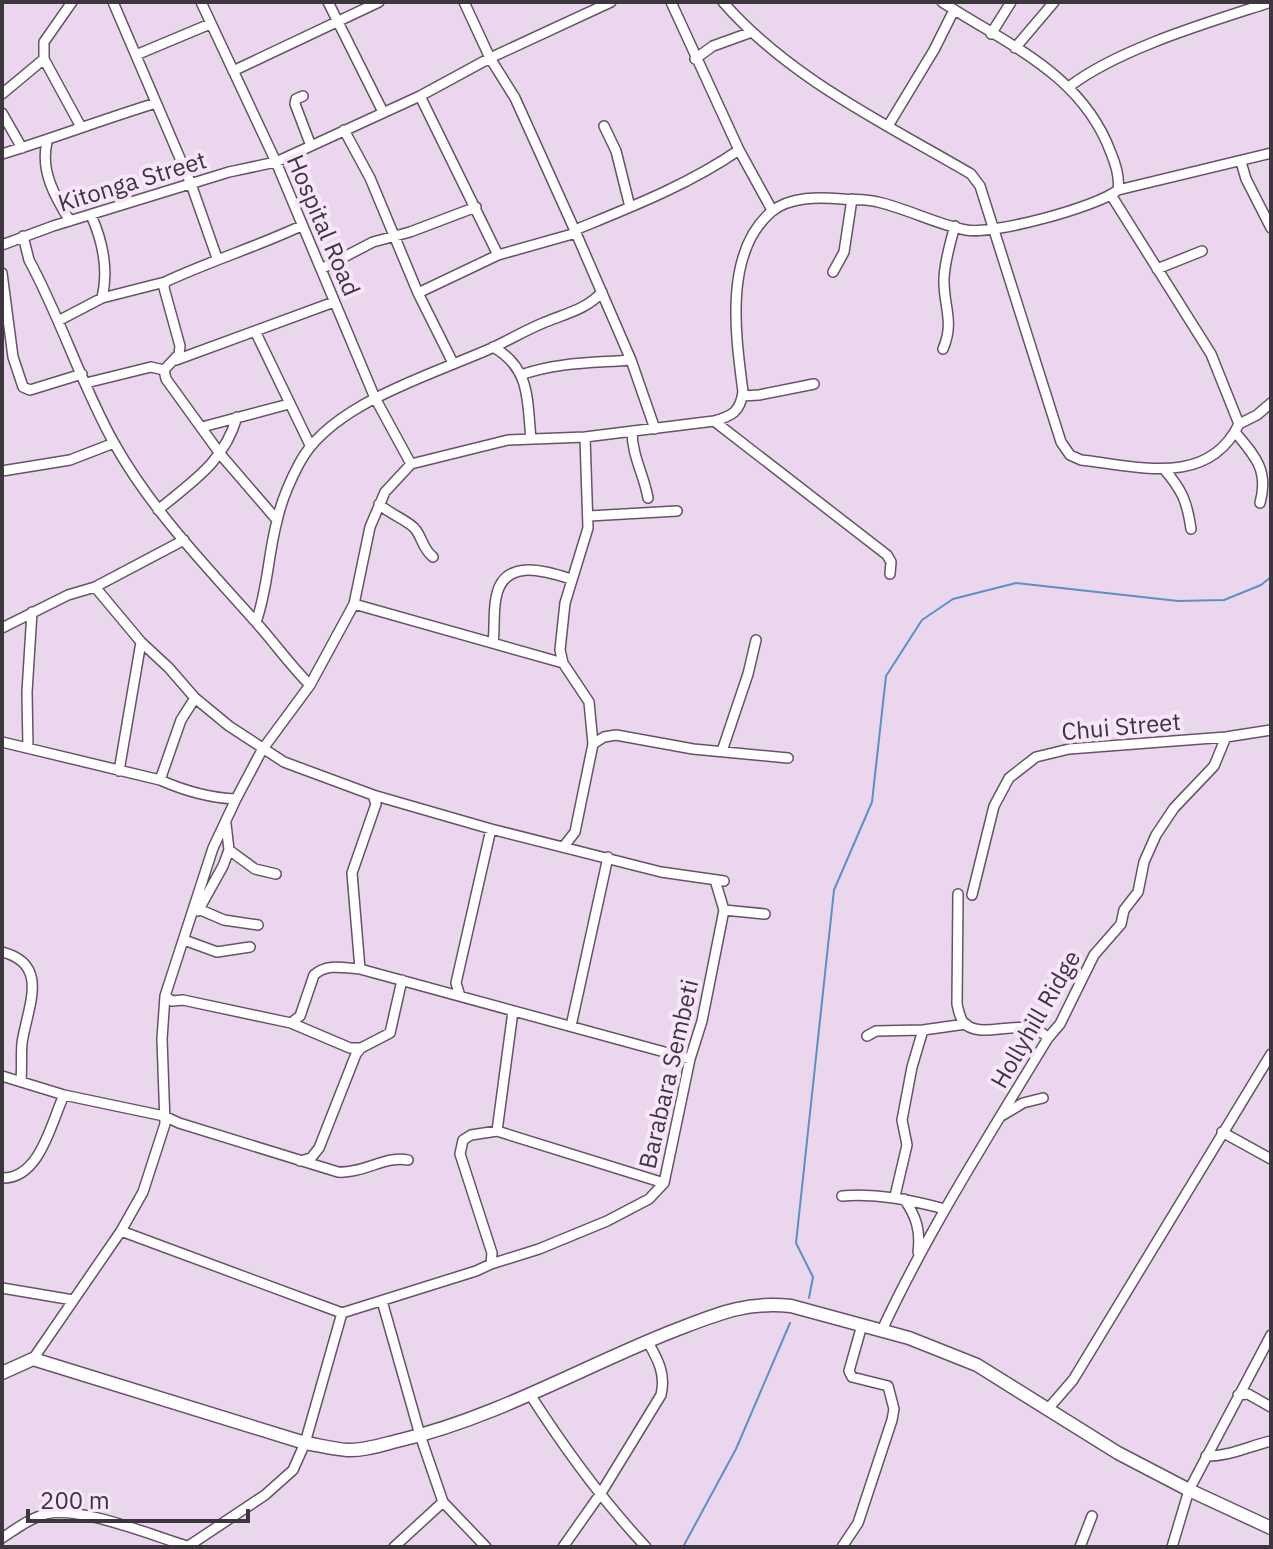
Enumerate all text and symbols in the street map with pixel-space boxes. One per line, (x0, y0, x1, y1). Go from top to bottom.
street label: Kitonga Street (54, 143, 210, 219)
street label: Hospital Road (280, 149, 368, 301)
street label: Chui Street (1060, 705, 1182, 747)
street label: Hollyhill Ridge (983, 944, 1087, 1094)
street label: Barabara Sembeti (631, 976, 705, 1172)
scale bar (28, 1473, 248, 1523)
text: 200 m (40, 1484, 110, 1516)

